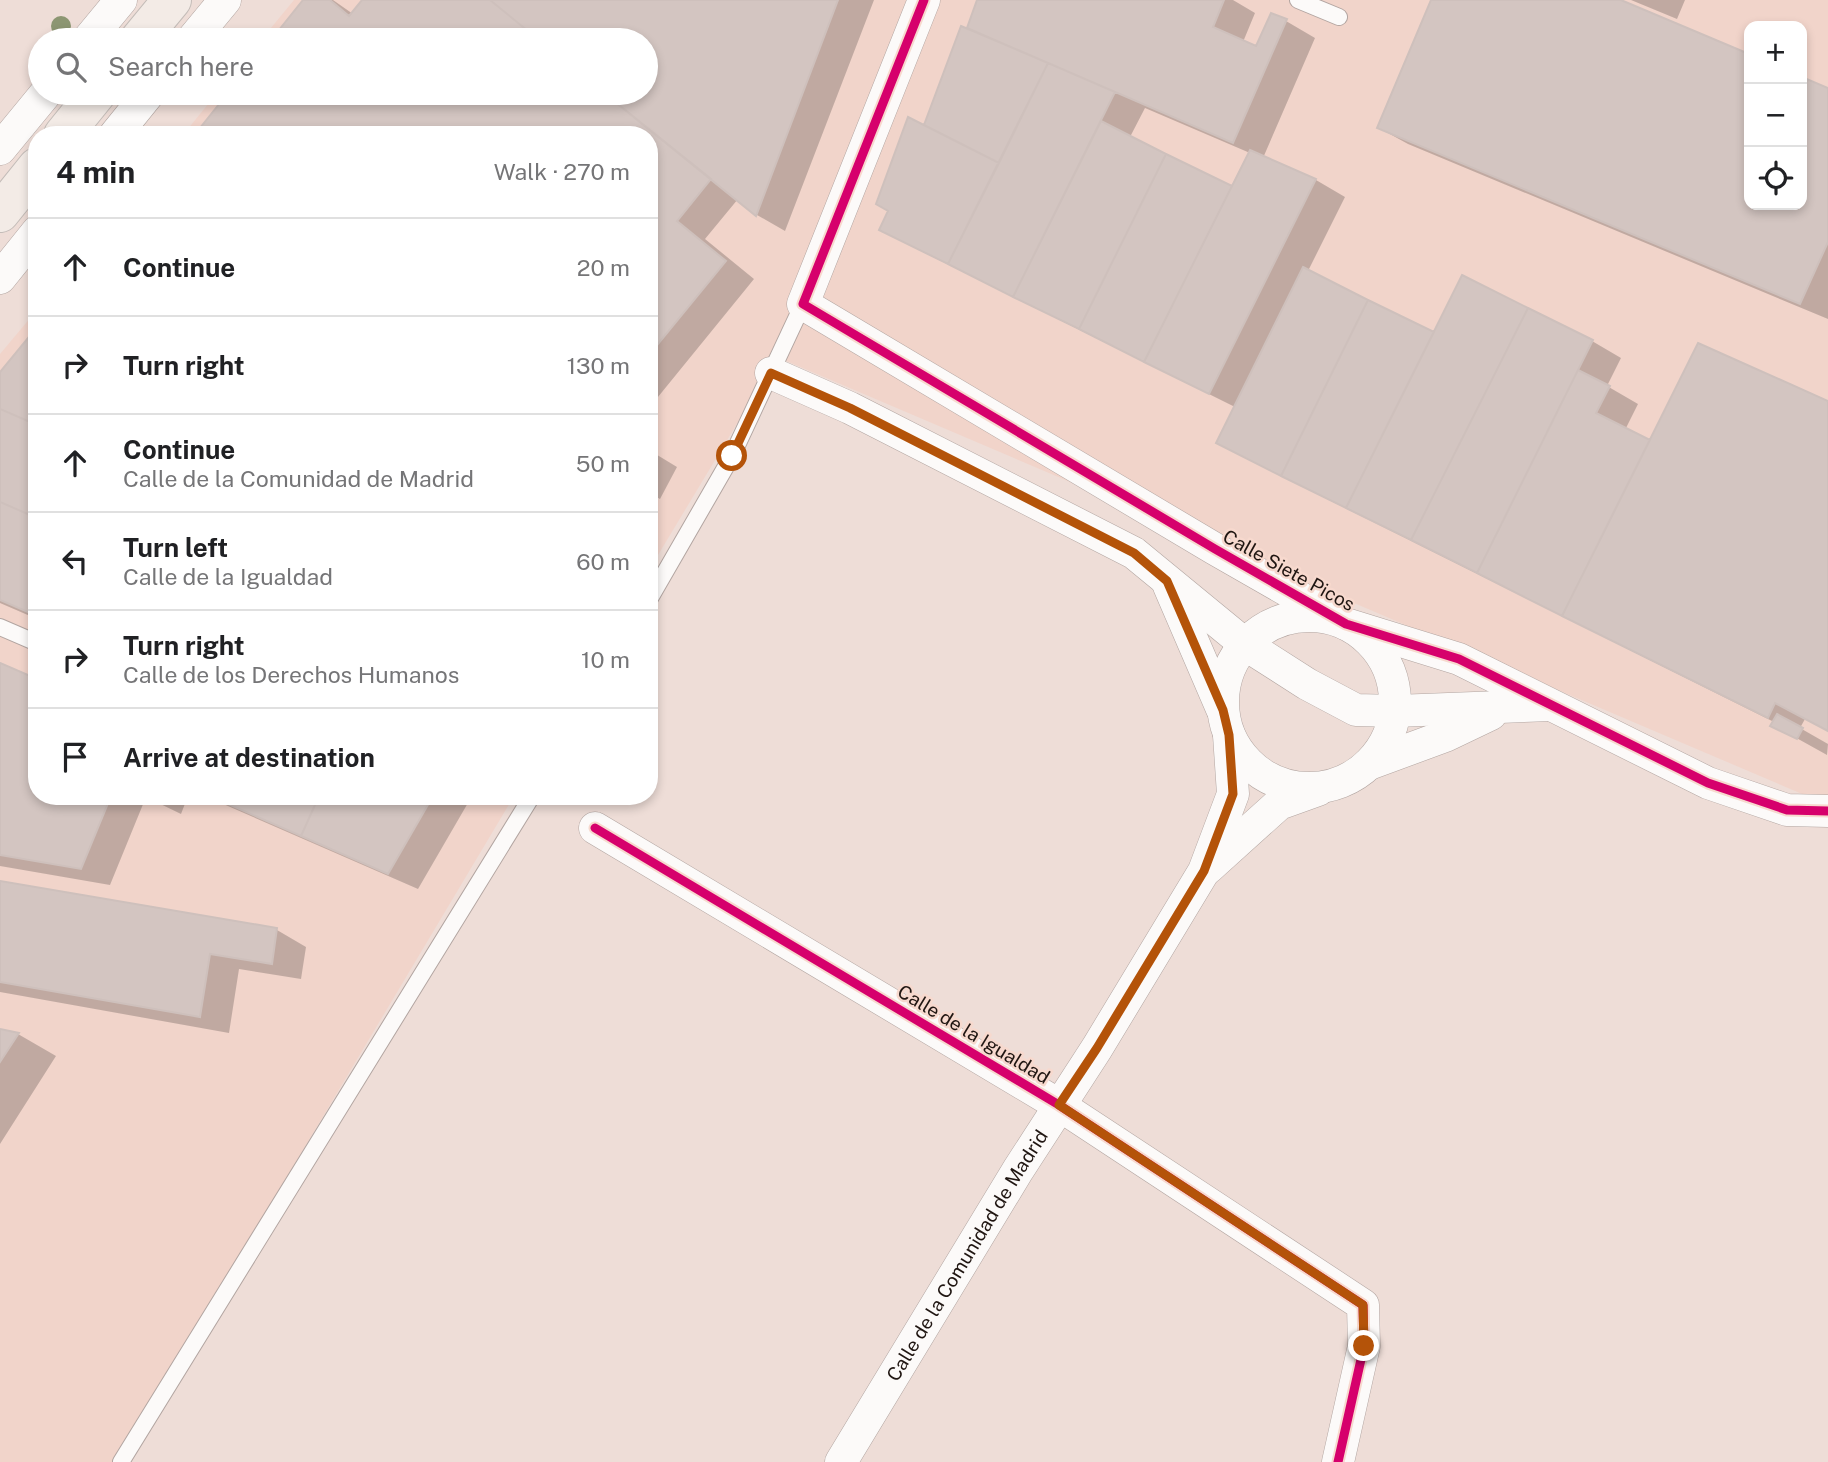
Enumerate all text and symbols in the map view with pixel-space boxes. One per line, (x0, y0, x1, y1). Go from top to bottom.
map controls (1744, 21, 1807, 210)
button: + (1744, 21, 1807, 84)
search box (28, 28, 658, 105)
icon: search (52, 48, 90, 86)
text: Search here (108, 51, 254, 82)
button: − (1744, 84, 1807, 147)
button: locate (1744, 147, 1807, 210)
text: 4 min (56, 154, 135, 190)
text: Walk · 270 m (494, 158, 630, 185)
icon: ahead (56, 248, 94, 286)
text: Continue (123, 252, 235, 283)
text: 20 m (577, 254, 630, 281)
icon: right (56, 346, 94, 384)
text: Turn right (123, 350, 245, 381)
text: 130 m (567, 352, 630, 379)
text: Continue (123, 434, 235, 465)
route start (716, 440, 747, 471)
icon: ahead (56, 444, 94, 482)
text: 50 m (576, 450, 630, 477)
text: Calle de la Comunidad de Madrid (123, 465, 474, 492)
street label: Calle Siete Picos (1219, 525, 1359, 615)
text: Turn left (123, 532, 228, 563)
icon: left (56, 542, 94, 580)
text: 60 m (576, 548, 630, 575)
text: Calle de la Igualdad (123, 563, 333, 590)
text: Turn right (123, 630, 245, 661)
icon: right (56, 640, 94, 678)
text: 10 m (581, 646, 630, 673)
text: Calle de los Derechos Humanos (123, 661, 459, 688)
icon: arrive (56, 738, 94, 776)
text: Arrive at destination (123, 742, 375, 773)
street label: Calle de la Igualdad (894, 980, 1054, 1088)
street label: Calle de la Comunidad de Madrid (882, 1126, 1052, 1385)
route end (1348, 1330, 1379, 1361)

